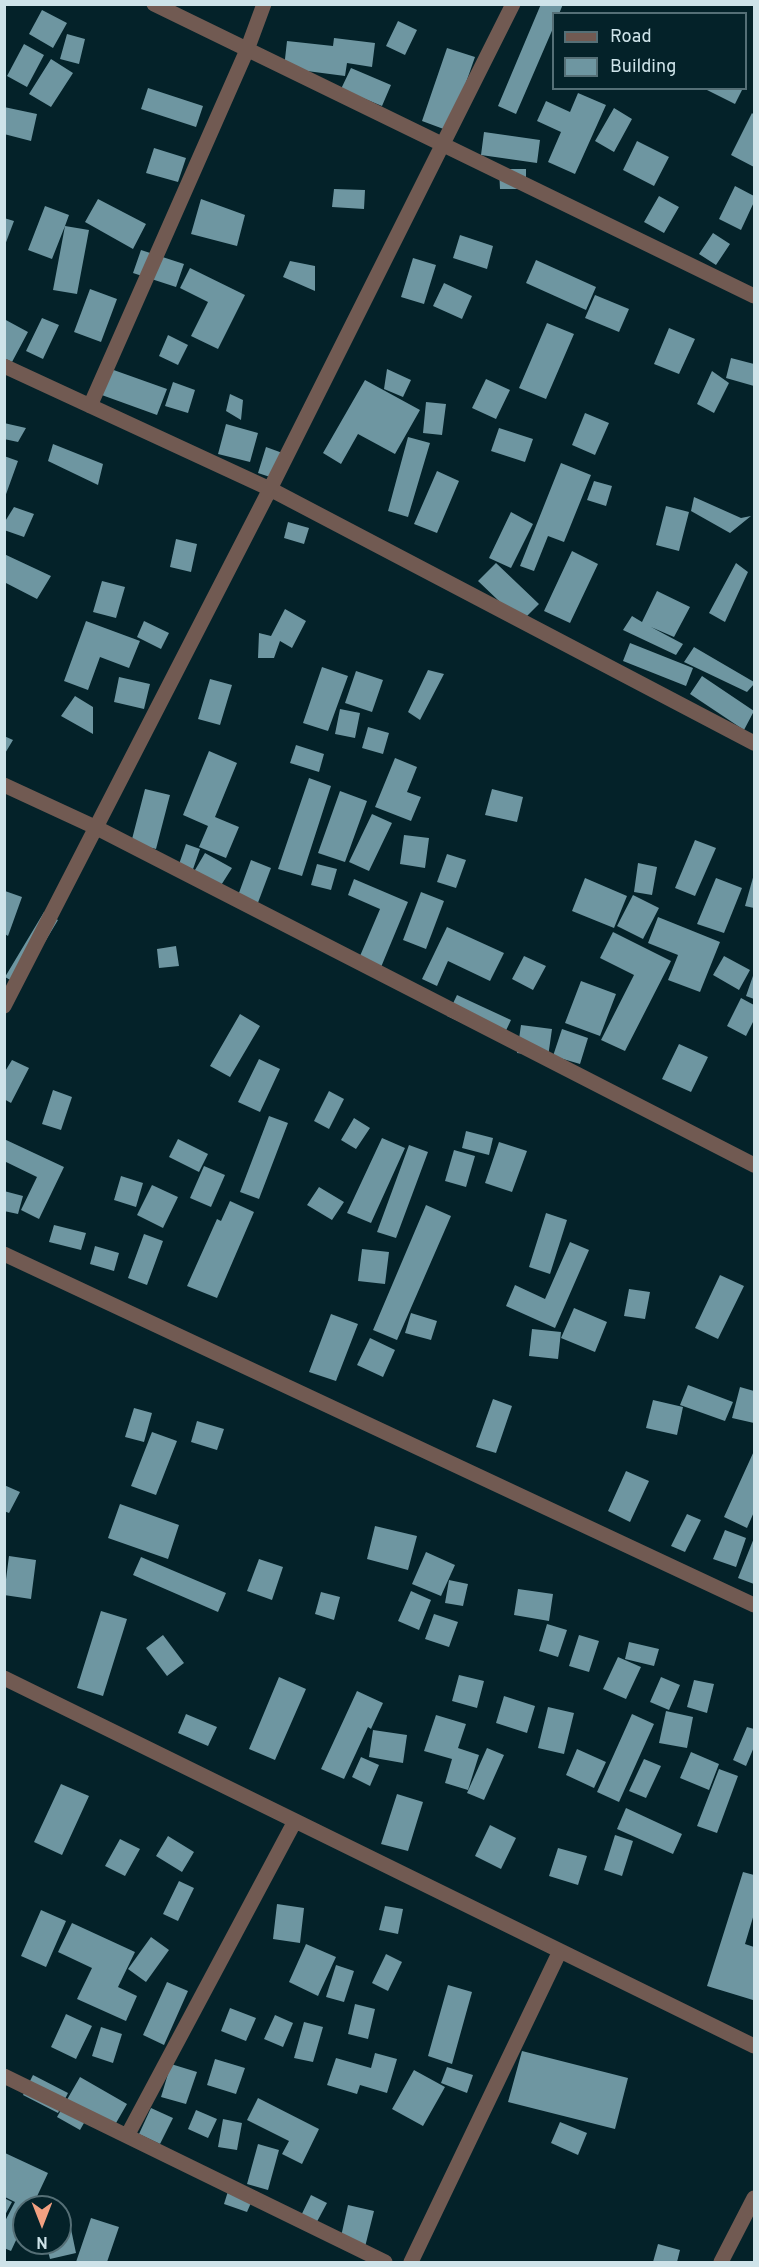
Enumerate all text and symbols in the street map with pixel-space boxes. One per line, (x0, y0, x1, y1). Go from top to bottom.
legend (552, 12, 747, 90)
text: Road (610, 26, 652, 49)
text: Building (610, 56, 676, 79)
north arrow (12, 2195, 72, 2255)
text: N (36, 2231, 48, 2251)

